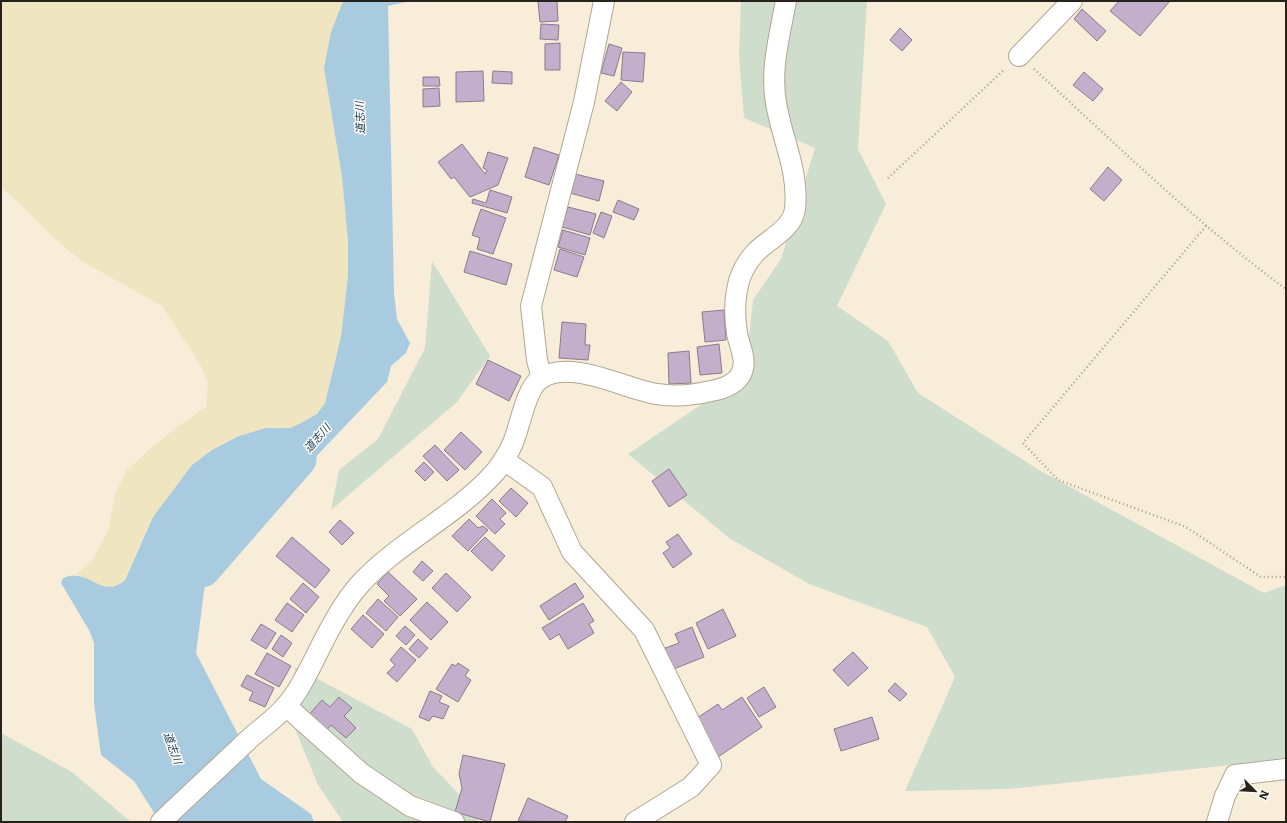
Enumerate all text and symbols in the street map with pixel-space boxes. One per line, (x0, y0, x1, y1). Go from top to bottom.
water label: 道志川 (350, 100, 368, 135)
water label: 道志川 (299, 419, 334, 455)
water label: 道志川 (161, 729, 187, 767)
north arrow (1235, 771, 1275, 811)
text: N (1256, 788, 1274, 803)

